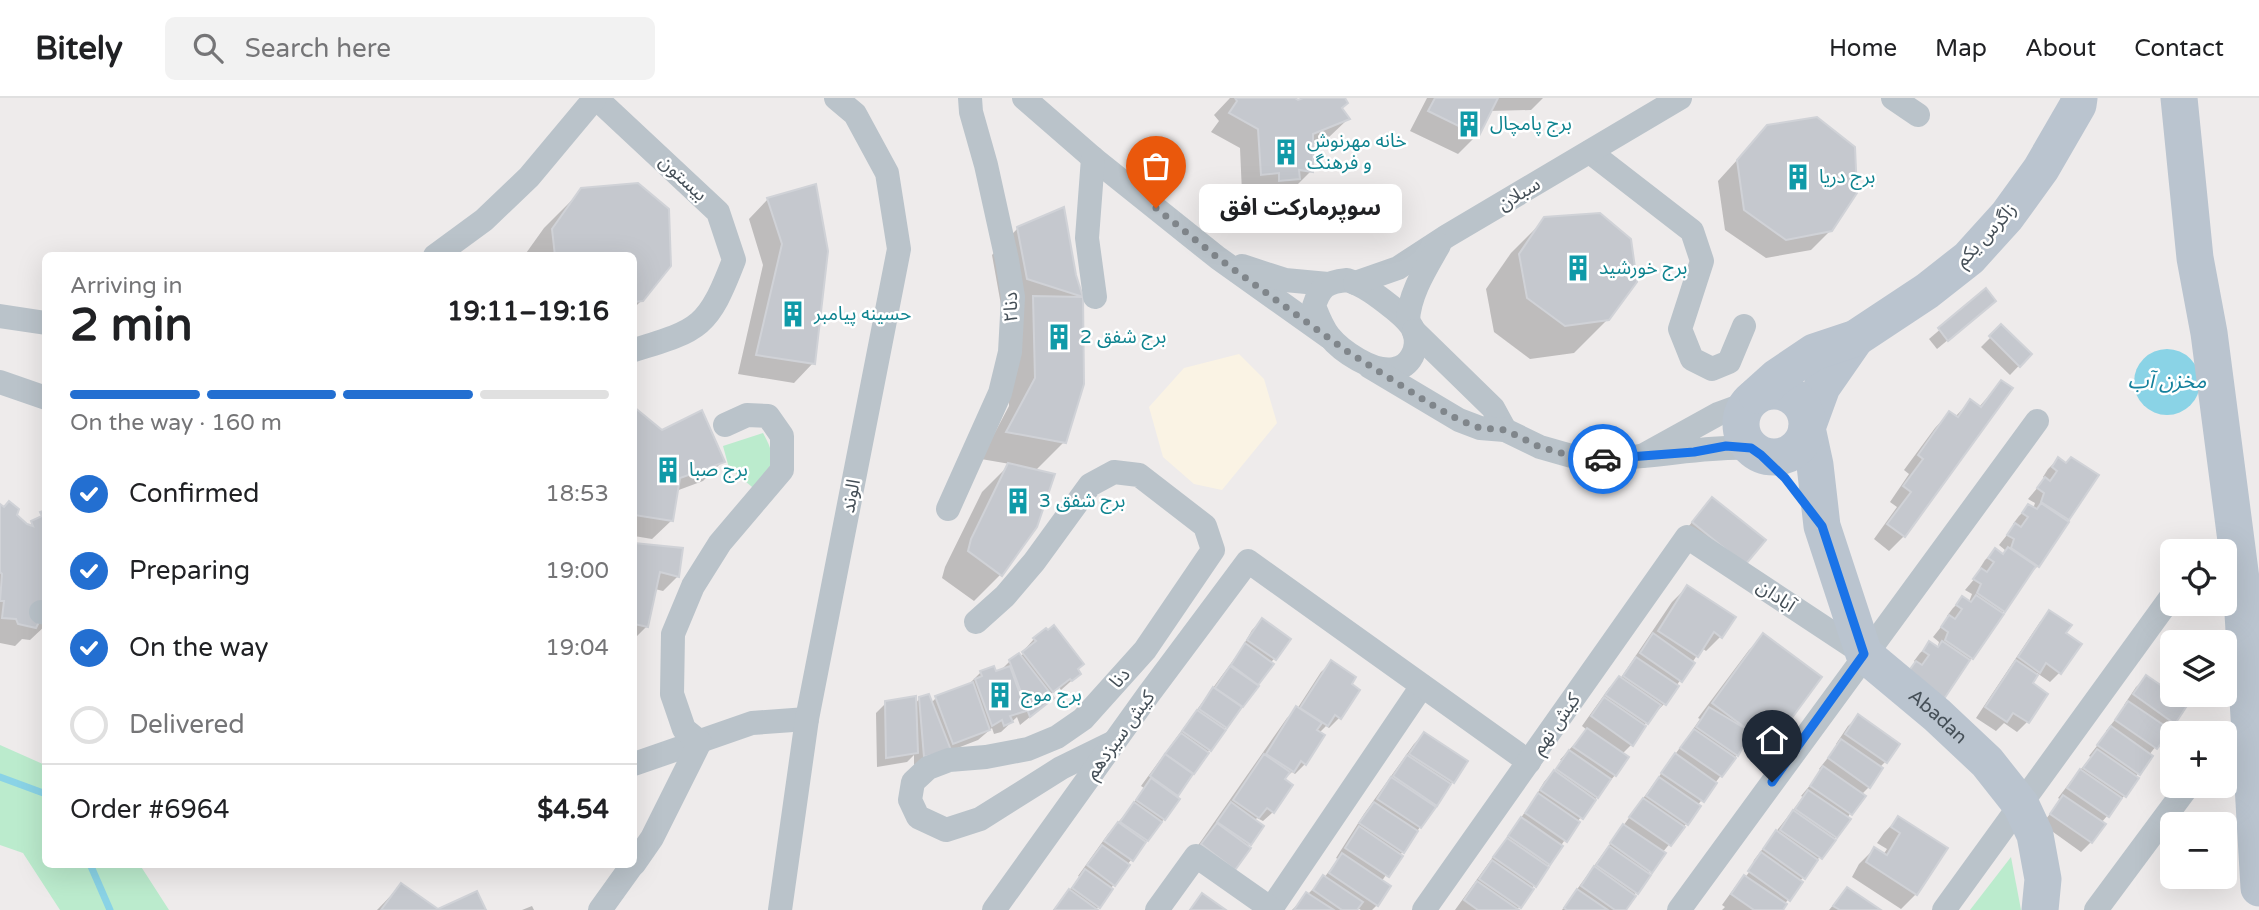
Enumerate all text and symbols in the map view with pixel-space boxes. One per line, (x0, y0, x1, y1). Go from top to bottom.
search box (165, 17, 655, 80)
text: Bitely (35, 29, 123, 68)
icon: search (189, 29, 227, 67)
text: Search here (245, 33, 391, 64)
text: Home (1829, 34, 1897, 63)
text: Map (1935, 34, 1987, 63)
text: About (2025, 34, 2096, 63)
text: Contact (2134, 34, 2224, 63)
building icon: برج پامچال (1454, 109, 1484, 139)
place label: برج پامچال (1490, 113, 1572, 137)
place label: خانه مهرنوش و فرهنگ (1307, 130, 1407, 174)
pin (1126, 136, 1186, 208)
building icon: خانه مهرنوش و فرهنگ (1271, 137, 1301, 167)
icon: bag (1137, 147, 1175, 185)
street label: بیستون (655, 150, 711, 206)
building icon: برج دریا (1783, 162, 1813, 192)
place label: برج دریا (1819, 166, 1875, 190)
street label: سبلان (1494, 173, 1544, 215)
callout: سوپرمارکت افق (1198, 184, 1401, 232)
text: سوپرمارکت افق (1220, 194, 1381, 222)
street label: زاگرس یکم (1951, 198, 2023, 274)
building icon: برج خورشید (1563, 253, 1593, 283)
place label: برج خورشید (1599, 257, 1687, 281)
text: Arriving in (70, 272, 183, 300)
street label: دنا۲ (1000, 292, 1022, 322)
text: 19:11–19:16 (447, 296, 609, 327)
text: 2 min (70, 298, 193, 353)
building icon: حسینه پیامبر (778, 299, 808, 329)
place label: حسینه پیامبر (813, 303, 911, 326)
building icon: برج شفق 2 (1044, 322, 1074, 352)
place label: برج شفق 2 (1080, 326, 1166, 350)
water label: مخزن آب (2128, 369, 2206, 394)
text: On the way · 160 m (70, 409, 282, 437)
courier (1568, 424, 1638, 494)
icon: car (1584, 440, 1622, 478)
building icon: برج صبا (653, 455, 683, 485)
place label: برج صبا (689, 459, 748, 483)
icon: check (70, 475, 108, 513)
street label: الوند (837, 477, 865, 515)
text: Confirmed (129, 478, 259, 509)
text: 18:53 (545, 480, 609, 508)
building icon: برج شفق 3 (1003, 486, 1033, 516)
place label: برج شفق 3 (1039, 490, 1125, 514)
map controls (2160, 539, 2237, 889)
button: locate (2160, 539, 2237, 616)
icon: check (70, 552, 108, 590)
text: Preparing (129, 555, 250, 586)
text: 19:00 (545, 557, 609, 585)
street label: آبادان (1753, 575, 1801, 618)
icon: check (70, 629, 108, 667)
button: layers (2160, 630, 2237, 707)
text: On the way (129, 632, 269, 663)
text: 19:04 (545, 634, 609, 662)
street label: دنا (1105, 663, 1135, 693)
building icon: برج موج (985, 680, 1015, 710)
place label: برج موج (1021, 684, 1082, 708)
street label: Abadan (1904, 685, 1972, 748)
street label: کیش سیزدهم (1081, 686, 1162, 785)
street label: کیش نهم (1527, 688, 1588, 760)
text: Delivered (129, 709, 245, 740)
pin (1742, 710, 1802, 782)
icon: home (1753, 721, 1791, 759)
button: + (2160, 721, 2237, 798)
text: Order #6964 (70, 794, 230, 825)
text: $4.54 (537, 794, 609, 825)
button: − (2160, 812, 2237, 889)

